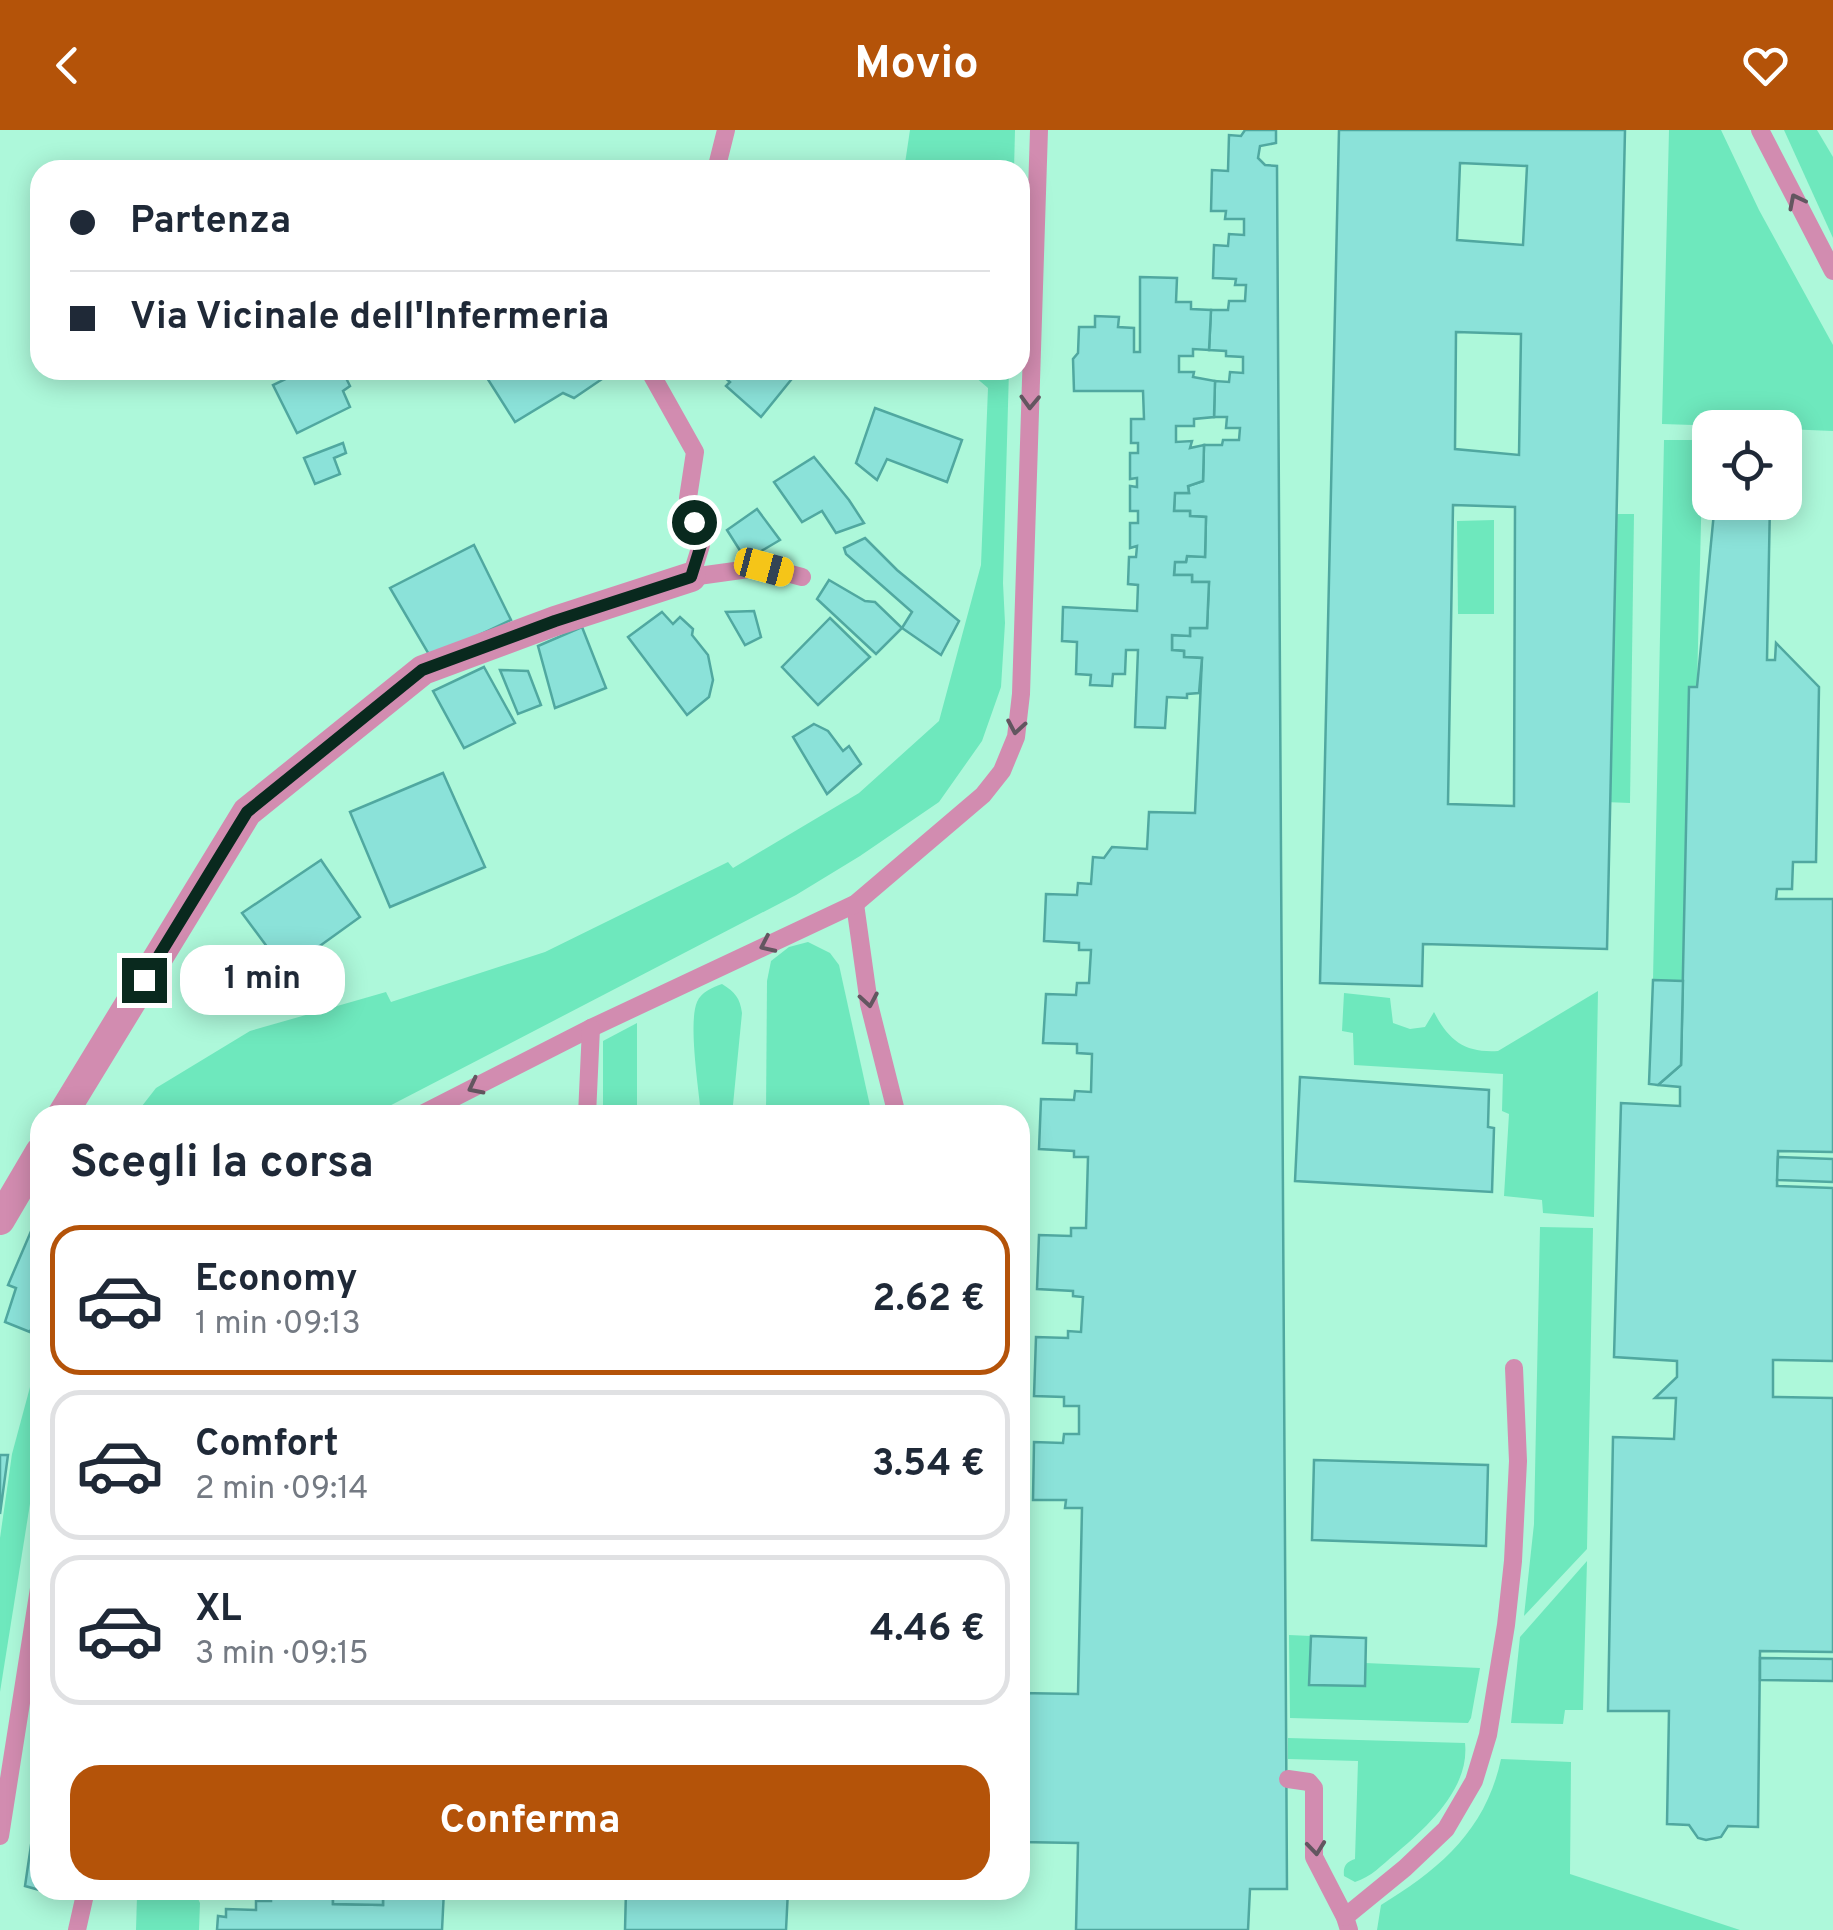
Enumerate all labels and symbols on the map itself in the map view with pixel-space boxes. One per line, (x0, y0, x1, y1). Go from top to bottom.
one-way arrow (1789, 193, 1808, 211)
one-way arrow (1020, 395, 1041, 411)
route start (672, 500, 717, 545)
car (731, 545, 797, 589)
one-way arrow (1006, 719, 1027, 735)
one-way arrow (759, 933, 777, 953)
callout: 1 min (179, 945, 344, 1015)
route end (122, 958, 167, 1003)
one-way arrow (858, 992, 879, 1009)
one-way arrow (467, 1075, 485, 1094)
one-way arrow (1305, 1840, 1327, 1856)

